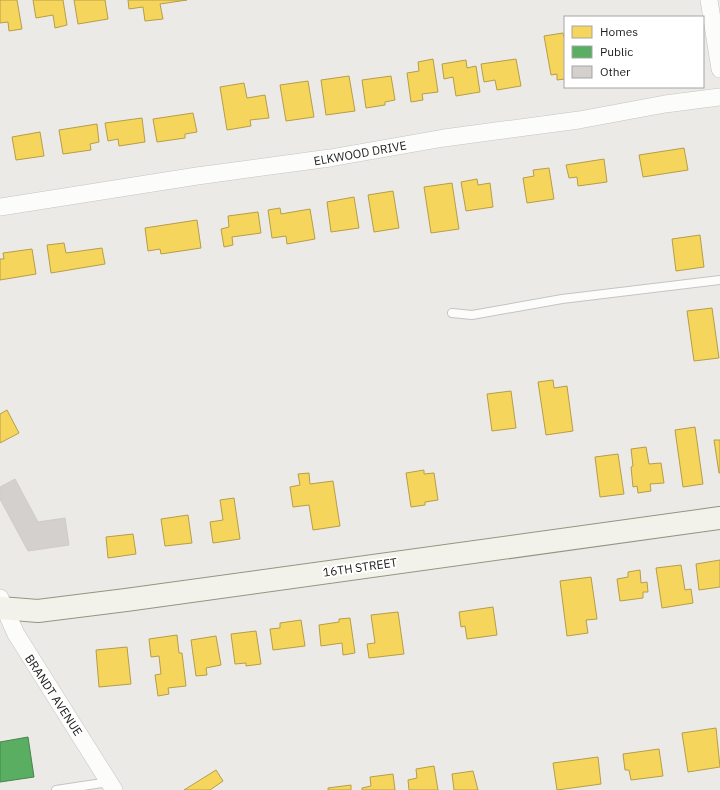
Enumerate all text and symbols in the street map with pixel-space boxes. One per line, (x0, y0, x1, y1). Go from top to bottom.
legend (564, 16, 704, 88)
text: Homes (600, 24, 638, 39)
text: Public (600, 44, 633, 59)
text: Other (600, 64, 631, 79)
street label: ELKWOOD DRIVE (312, 137, 408, 169)
street label: 16TH STREET (322, 554, 398, 580)
street label: BRANDT AVENUE (22, 651, 86, 739)

